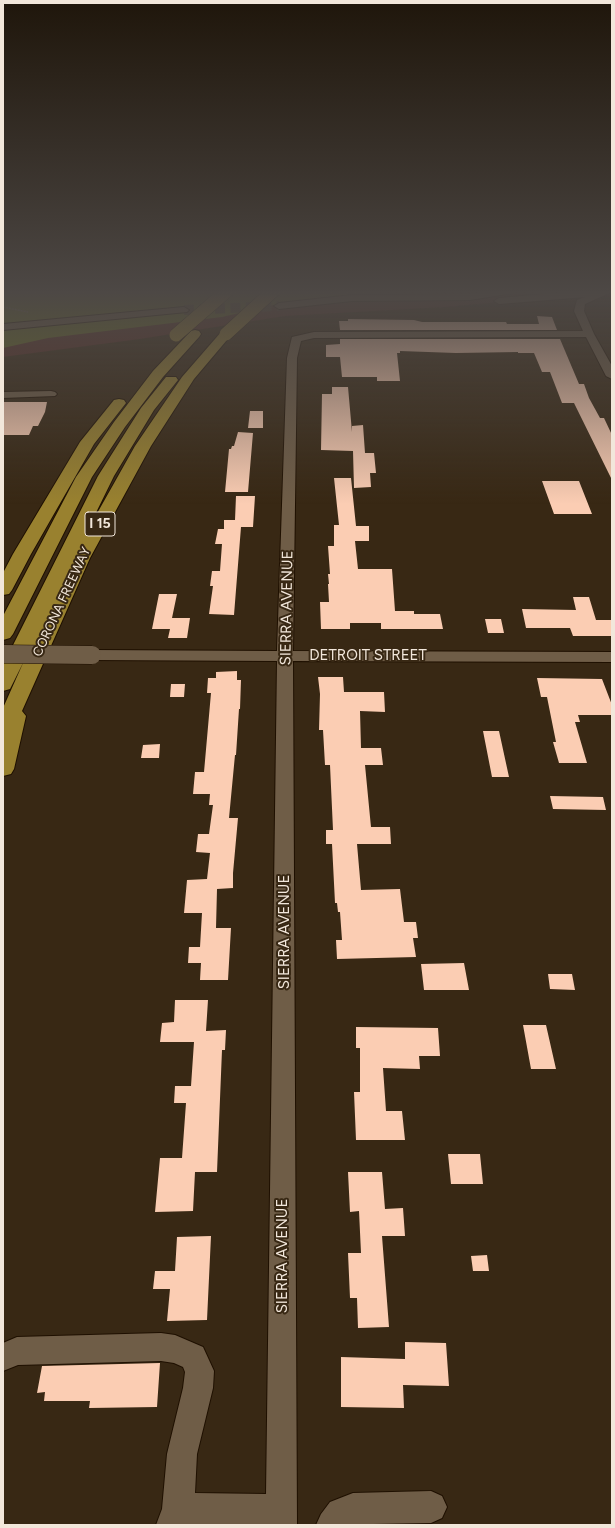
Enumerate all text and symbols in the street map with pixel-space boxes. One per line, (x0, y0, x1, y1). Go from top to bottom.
road number: I 15 (85, 512, 115, 536)
street label: CORONA FREEWAY (30, 545, 94, 659)
street label: SIERRA AVENUE (277, 551, 297, 665)
street label: DETROIT STREET (309, 647, 427, 665)
street label: SIERRA AVENUE (276, 875, 294, 989)
street label: SIERRA AVENUE (274, 1199, 292, 1313)

